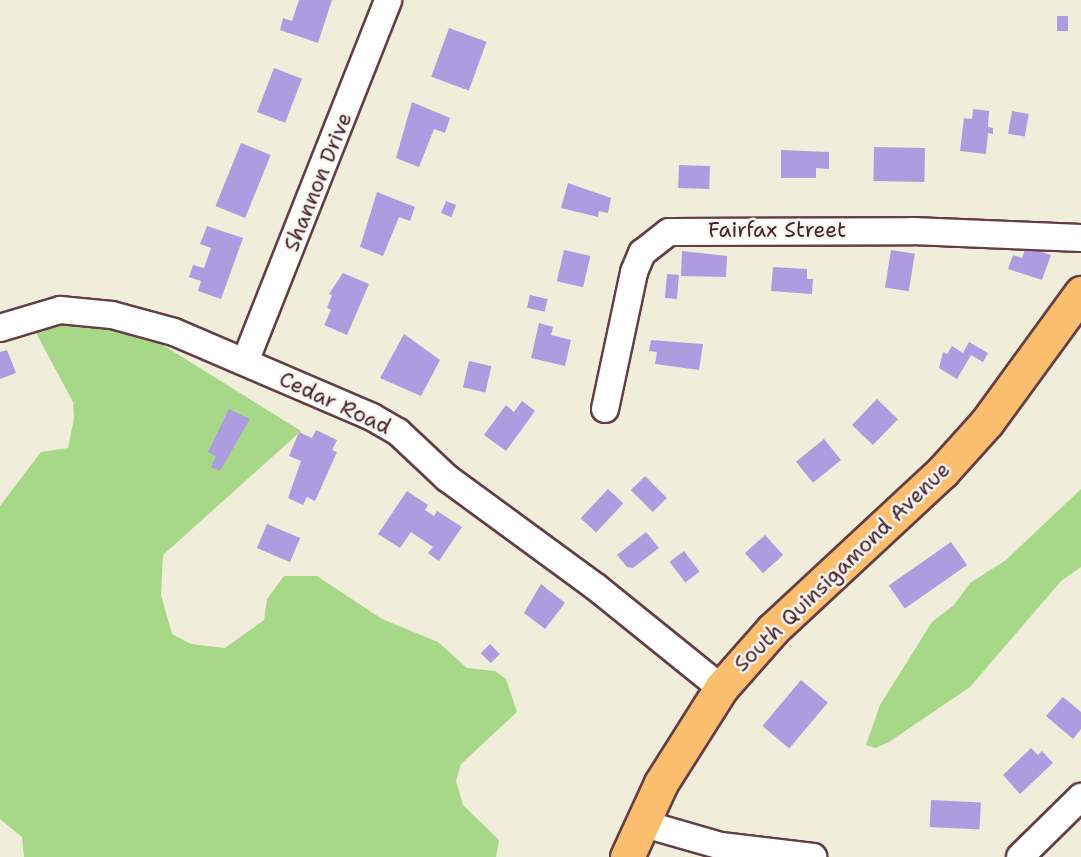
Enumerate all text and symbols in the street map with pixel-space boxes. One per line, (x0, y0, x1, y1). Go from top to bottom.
street label: Shannon Drive (279, 109, 357, 255)
street label: Fairfax Street (708, 217, 846, 243)
street label: Cedar Road (275, 366, 395, 440)
street label: South Quinsigamond Avenue (729, 457, 955, 677)

